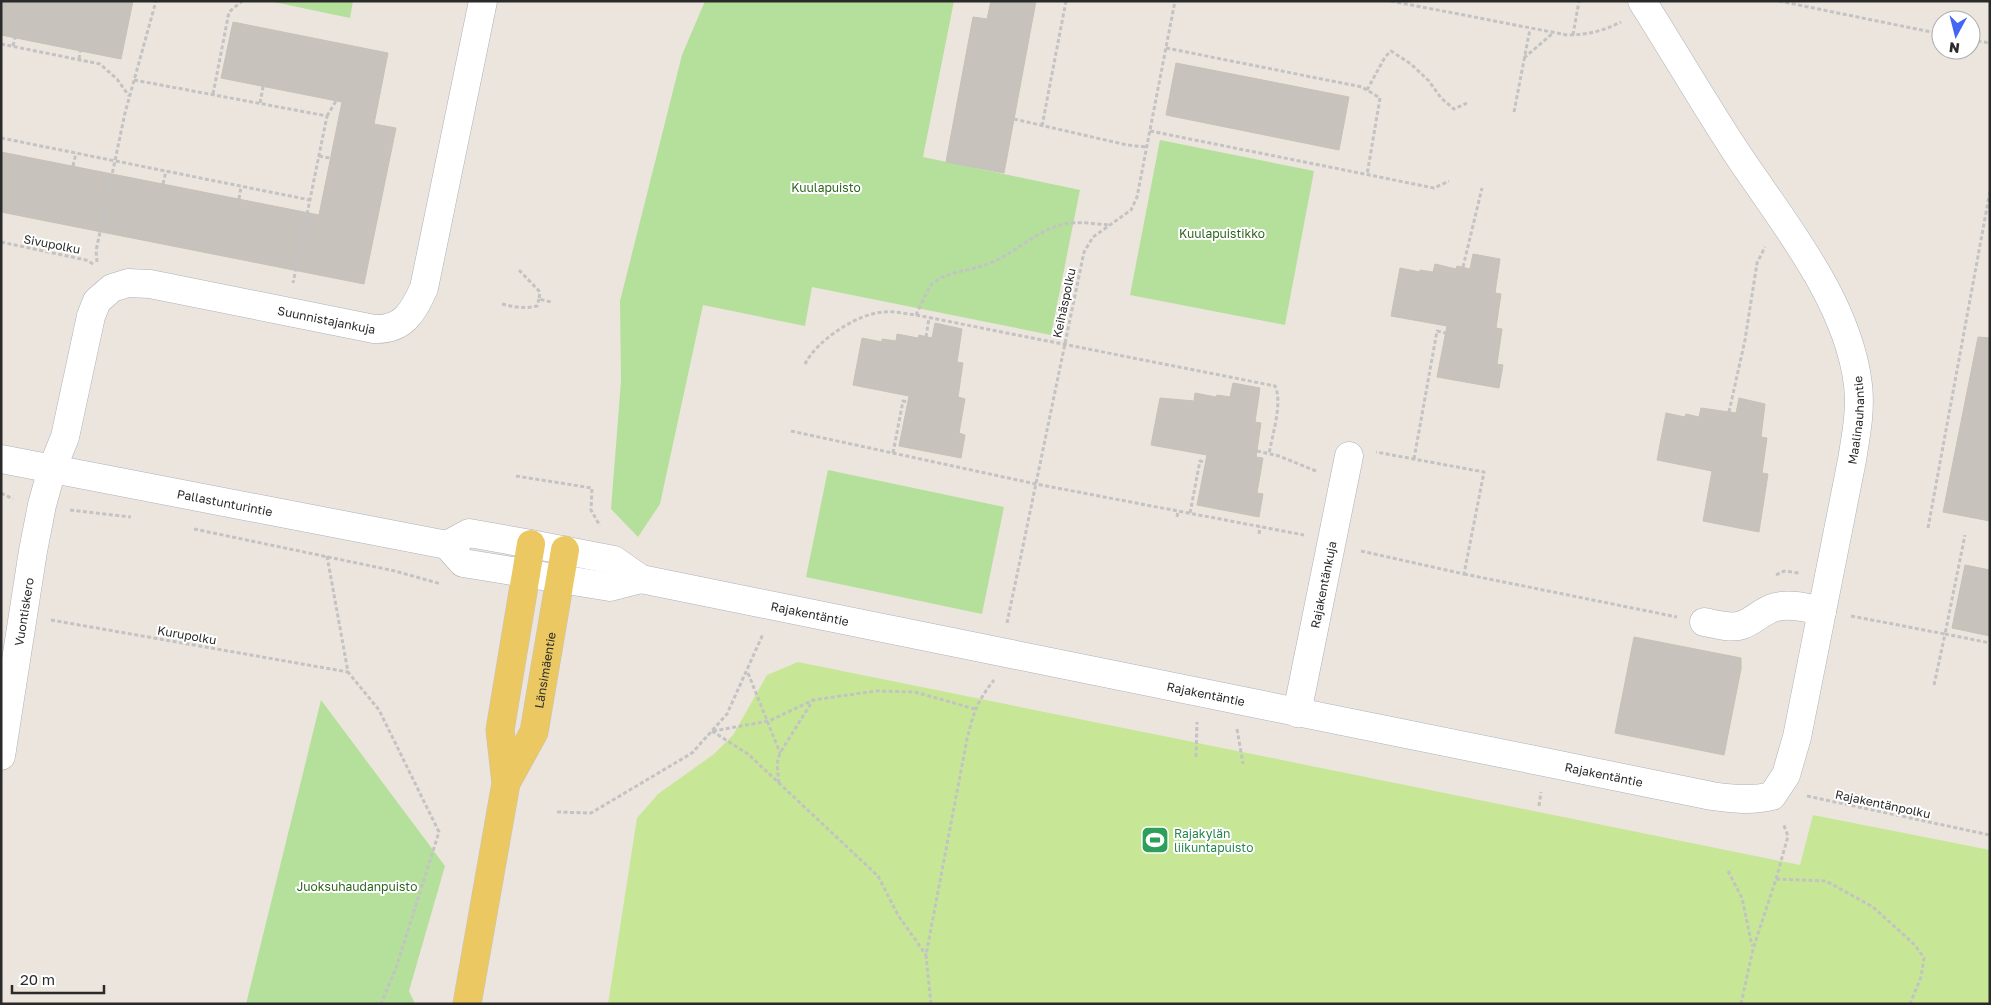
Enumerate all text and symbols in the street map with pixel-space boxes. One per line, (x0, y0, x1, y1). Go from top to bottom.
north arrow (1931, 10, 1981, 60)
text: N (1948, 39, 1961, 57)
park label: Kuulapuisto (791, 180, 861, 195)
park label: Kuulapuistikko (1179, 226, 1265, 241)
street label: Sivupolku (22, 231, 82, 257)
street label: Keihäspolku (1049, 267, 1079, 339)
street label: Suunnistajankuja (276, 302, 377, 337)
street label: Maalinauhantie (1844, 375, 1866, 465)
street label: Pallastunturintie (176, 486, 274, 519)
street label: Rajakentänkuja (1307, 540, 1339, 630)
street label: Vuontiskero (11, 577, 36, 647)
street label: Rajakentäntie (770, 598, 850, 628)
street label: Kurupolku (156, 622, 218, 648)
street label: Länsimäentie (531, 631, 558, 709)
street label: Rajakentäntie (1166, 678, 1246, 709)
street label: Rajakentäntie (1563, 759, 1644, 789)
street label: Rajakentänpolku (1834, 787, 1932, 821)
sports icon: Rajakylän liikuntapuisto (1140, 825, 1170, 855)
place label: Rajakylän liikuntapuisto (1174, 826, 1253, 855)
park label: Juoksuhaudanpuisto (297, 879, 417, 894)
scale bar (12, 962, 105, 994)
text: 20 m (20, 970, 55, 988)

